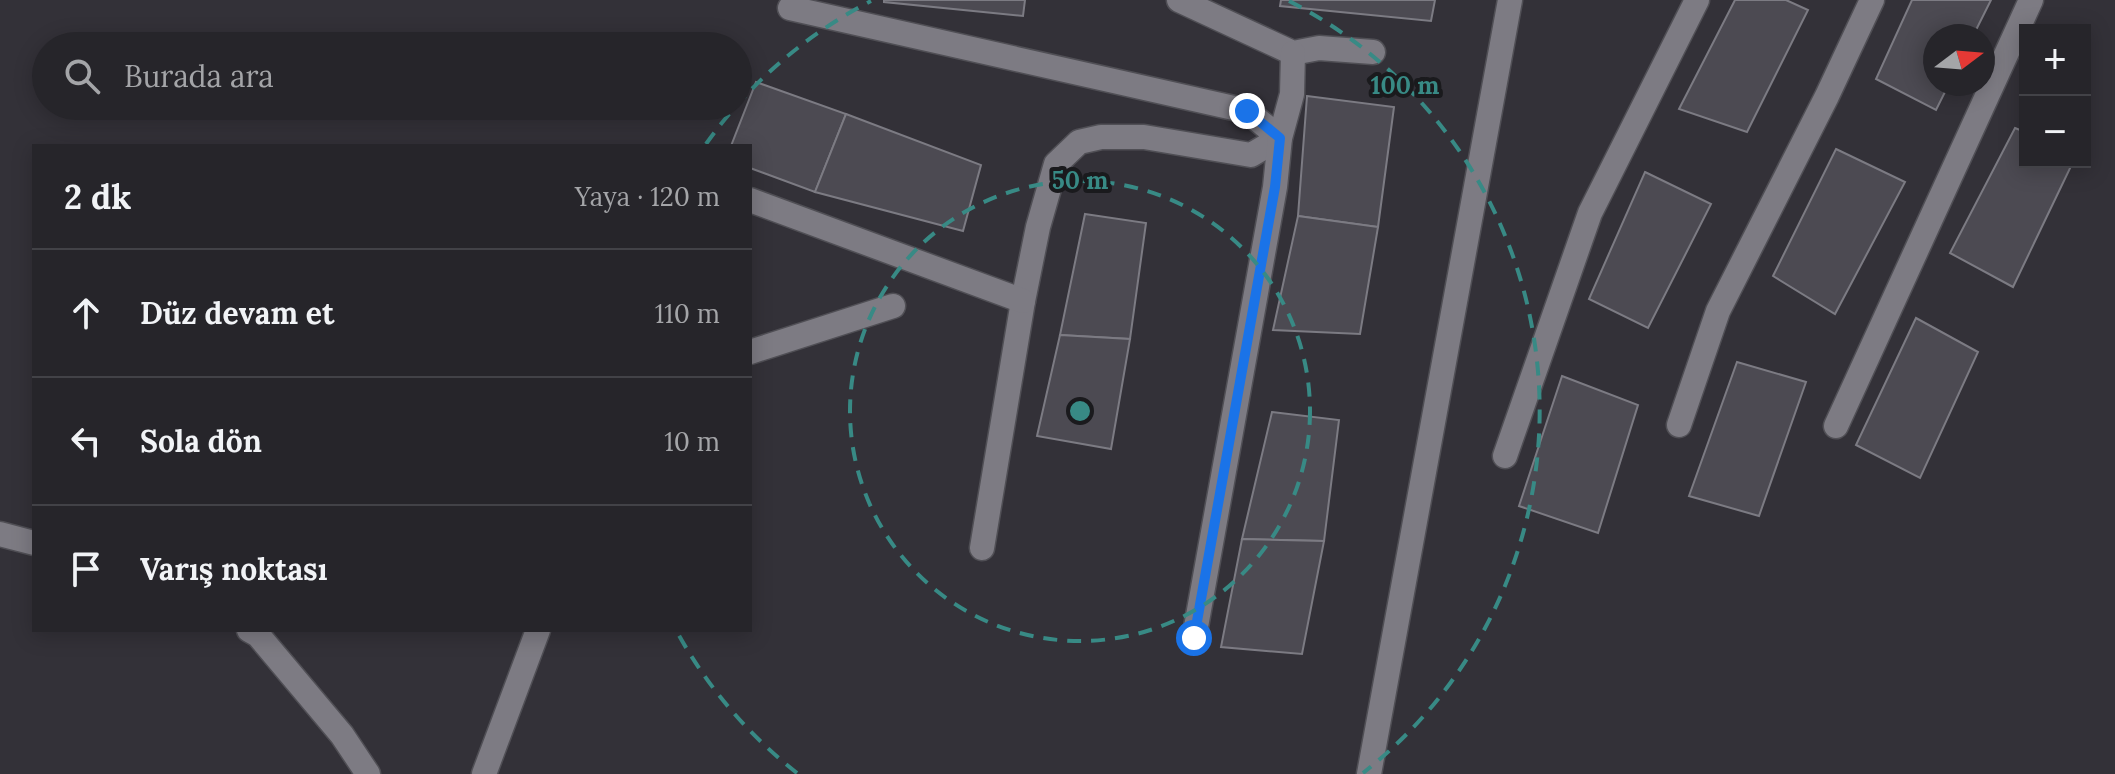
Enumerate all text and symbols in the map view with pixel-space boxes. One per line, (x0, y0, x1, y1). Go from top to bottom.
north arrow (1923, 24, 1995, 96)
map controls (2019, 24, 2091, 168)
button: + (2019, 24, 2091, 96)
search box (32, 32, 752, 120)
icon: search (60, 54, 104, 98)
text: Burada ara (124, 57, 274, 95)
text: 100 m (1371, 70, 1439, 101)
route end (1229, 93, 1265, 129)
button: − (2019, 96, 2091, 168)
text: 50 m (1052, 165, 1108, 196)
text: 2 dk (64, 175, 132, 218)
text: Yaya · 120 m (575, 180, 720, 213)
icon: ahead (64, 291, 108, 335)
text: Düz devam et (140, 294, 334, 332)
text: 110 m (655, 297, 720, 330)
centre of rings (1066, 397, 1094, 425)
icon: left (64, 419, 108, 463)
text: Sola dön (140, 422, 262, 460)
text: 10 m (664, 425, 720, 458)
icon: arrive (64, 547, 108, 591)
text: Varış noktası (140, 550, 327, 588)
route start (1176, 620, 1212, 656)

